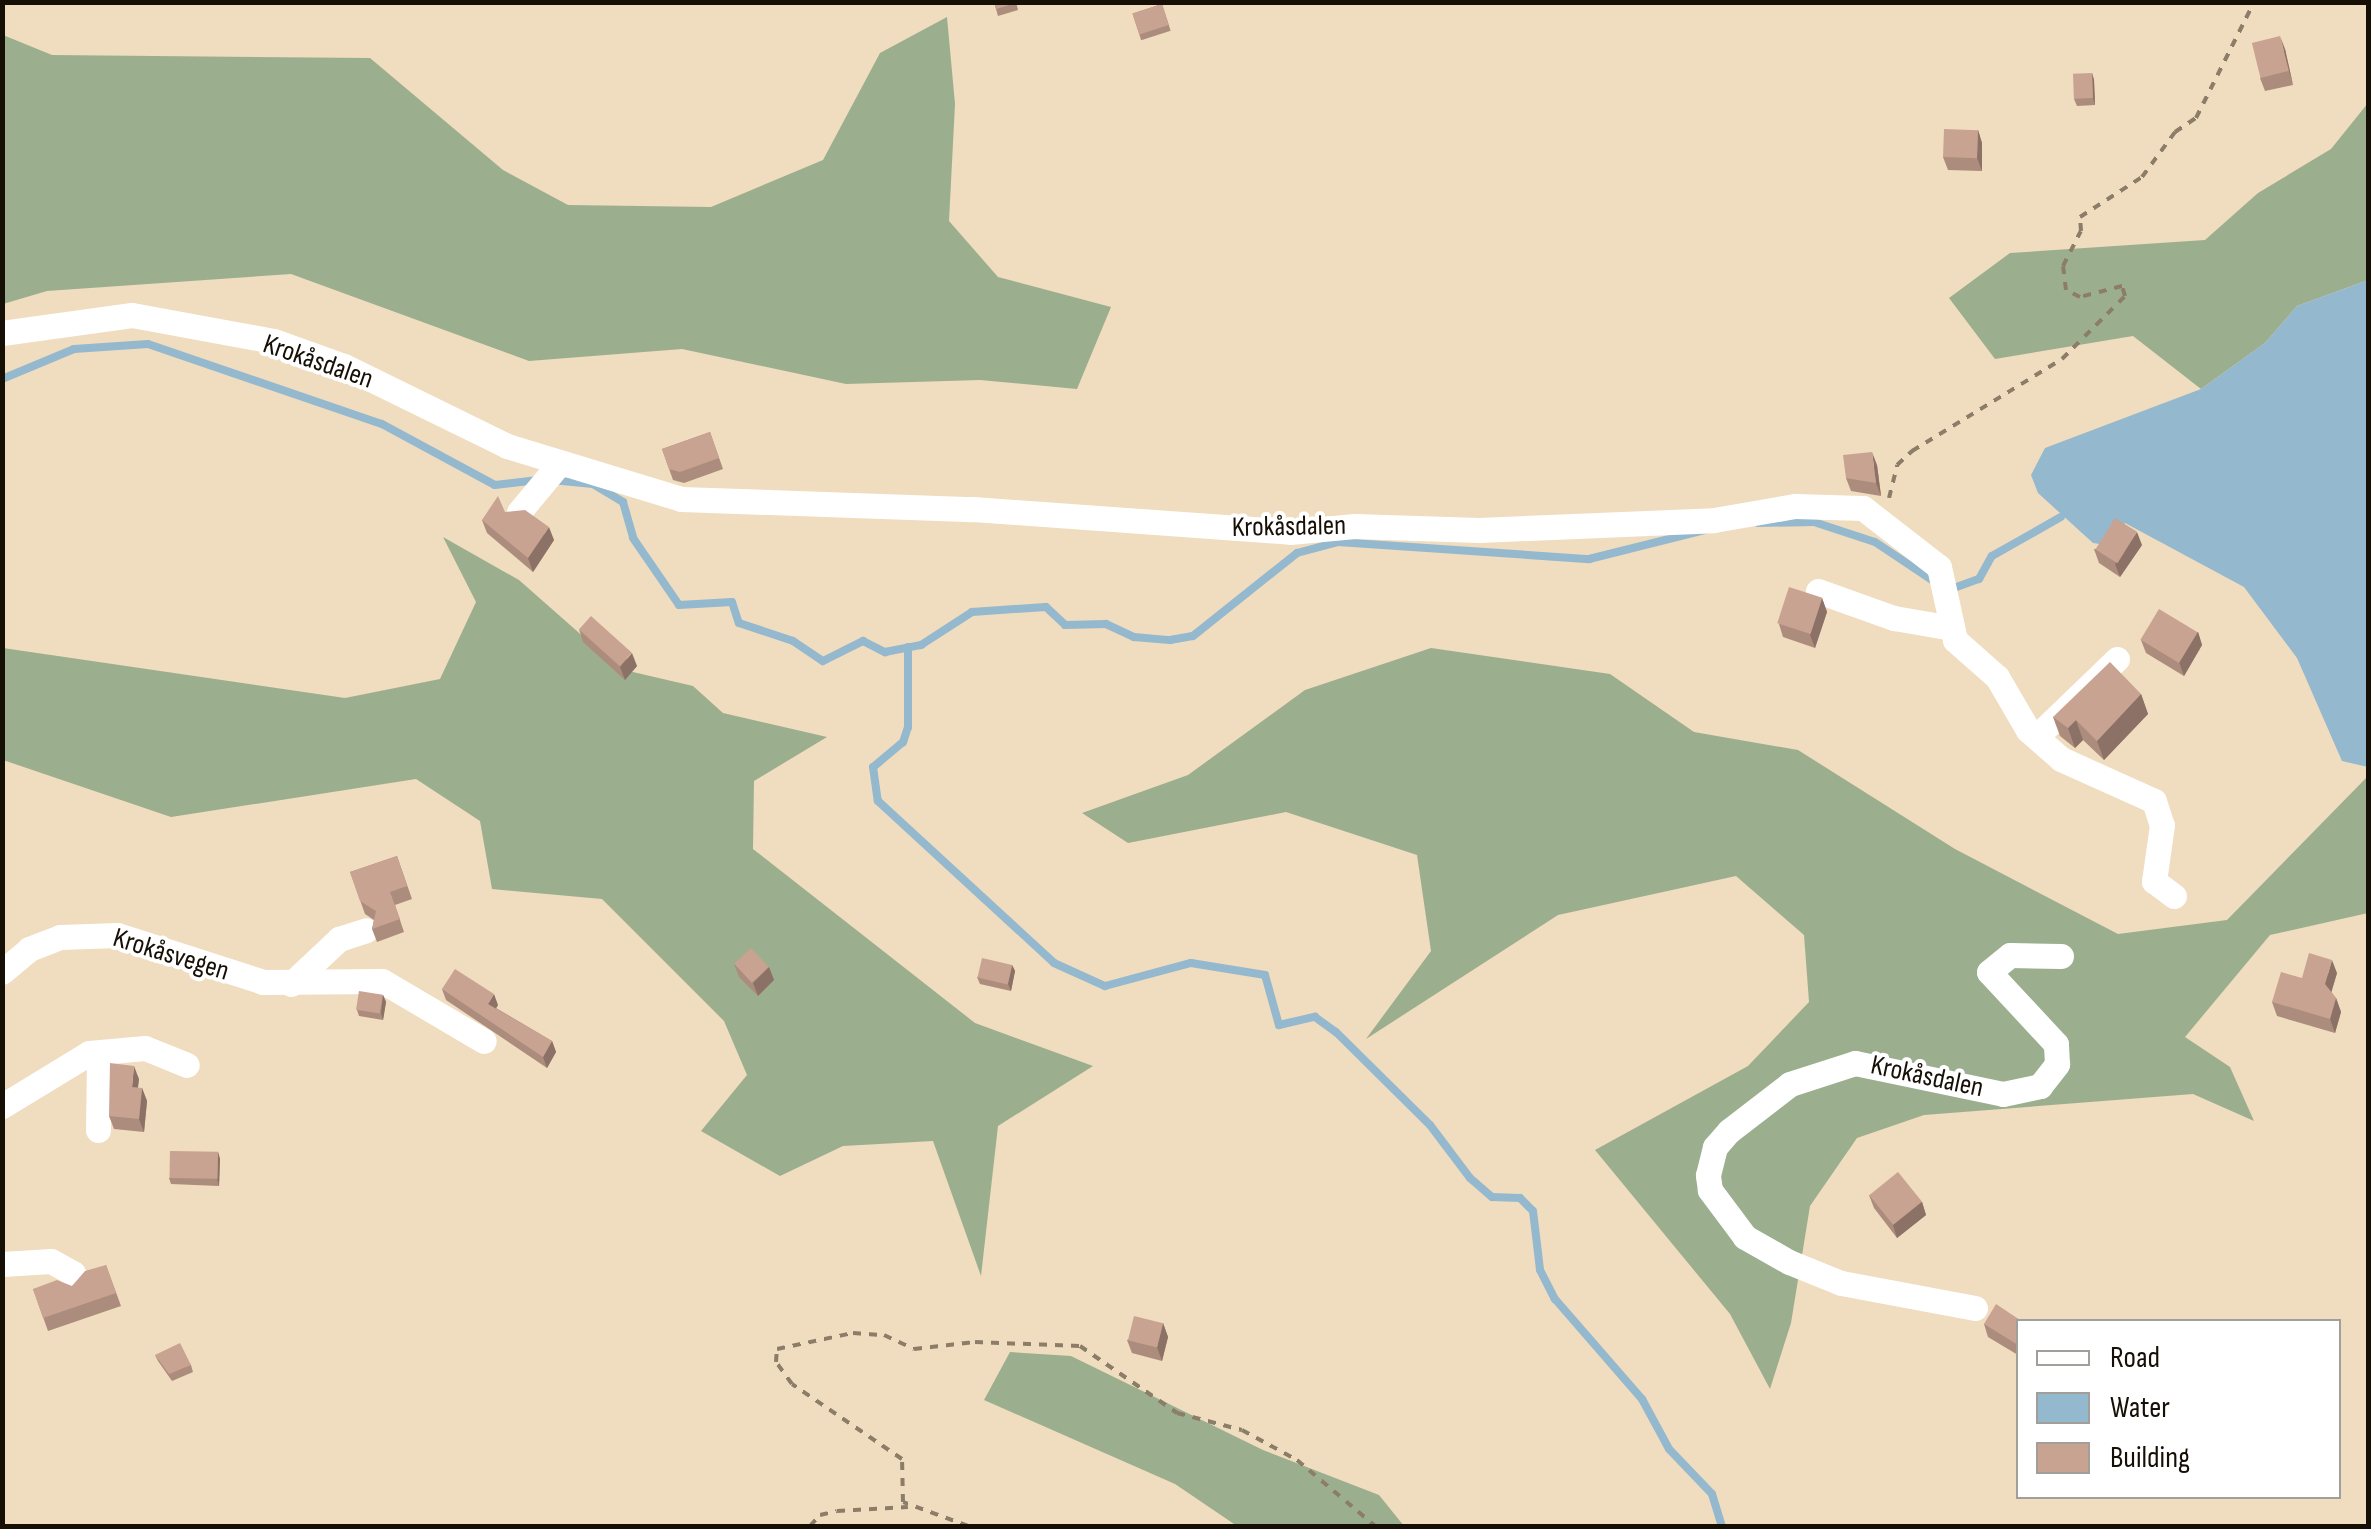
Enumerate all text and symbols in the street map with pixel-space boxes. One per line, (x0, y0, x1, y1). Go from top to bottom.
street label: Krokåsdalen (259, 328, 377, 396)
street label: Krokåsdalen (1232, 509, 1346, 545)
street label: Krokåsvegen (109, 921, 233, 989)
street label: Krokåsdalen (1868, 1049, 1986, 1105)
legend (2016, 1319, 2341, 1499)
text: Road (2110, 1340, 2160, 1376)
text: Water (2110, 1390, 2170, 1426)
text: Building (2110, 1440, 2190, 1476)

